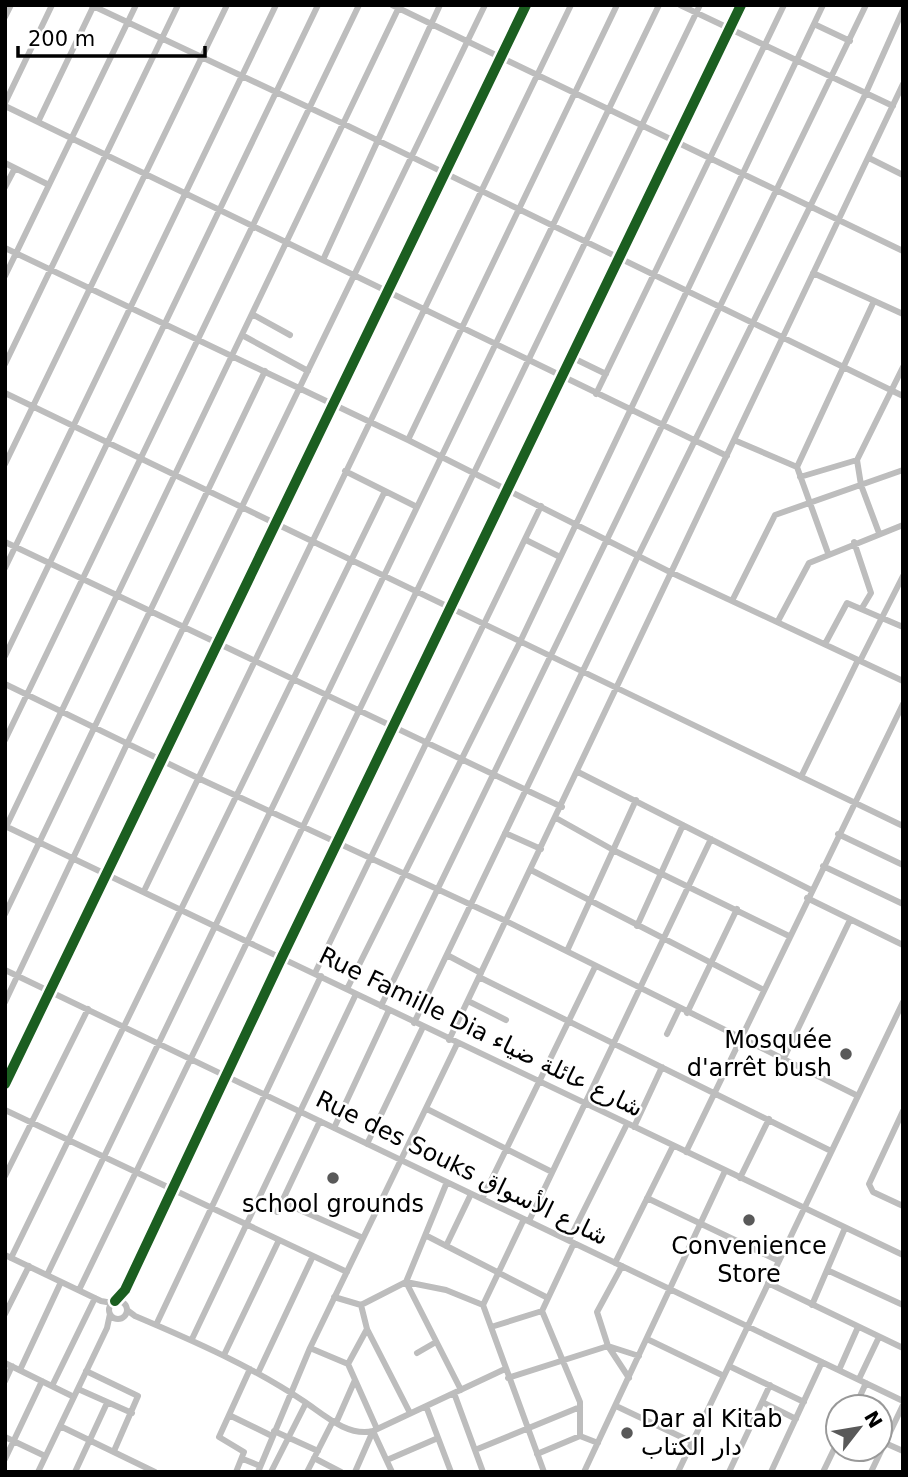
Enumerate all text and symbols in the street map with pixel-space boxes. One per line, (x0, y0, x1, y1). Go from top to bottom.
scale bar (18, 14, 205, 58)
text: 200 m (28, 27, 95, 51)
street label: Rue Famille Dia شارع عائلة ضياء (315, 941, 647, 1123)
place label: Mosquée d'arrêt bush (687, 1026, 832, 1082)
marker: Mosquée d'arrêt bush (838, 1046, 854, 1062)
street label: Rue des Souks شارع الأسواق (311, 1084, 613, 1251)
marker: school grounds (325, 1170, 341, 1186)
place label: school grounds (242, 1190, 424, 1218)
marker: Convenience Store (741, 1212, 757, 1228)
place label: Convenience Store (671, 1232, 827, 1288)
north arrow (824, 1393, 894, 1463)
place label: Dar al Kitab دار الكتاب (641, 1405, 782, 1461)
text: N (860, 1407, 887, 1432)
marker: Dar al Kitab دار الكتاب (619, 1425, 635, 1441)

